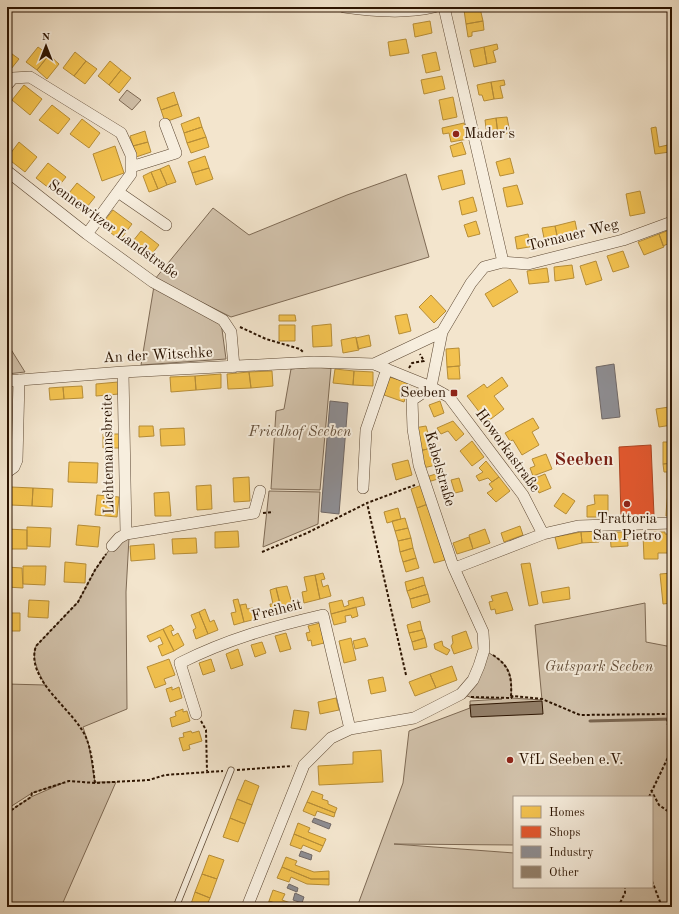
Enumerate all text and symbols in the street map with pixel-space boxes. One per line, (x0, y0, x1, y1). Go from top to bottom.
north arrow (26, 26, 66, 66)
text: N (42, 32, 51, 43)
place label: Mader's (464, 127, 515, 142)
marker: Mader's (451, 129, 461, 139)
street label: Sennewitzer Landstraße (45, 178, 181, 282)
street label: Tornauer Weg (526, 217, 620, 255)
street label: An der Witschke (103, 346, 213, 366)
place label: Seeben (400, 386, 446, 401)
marker: Seeben (449, 388, 459, 398)
street label: Lichtemannsbreite (100, 394, 118, 514)
street label: Howorkastraße (472, 407, 542, 495)
park label: Friedhof Seeben (248, 425, 352, 440)
street label: Kabelstraße (421, 430, 457, 508)
district label: Seeben (554, 451, 614, 470)
marker: Trattoria San Pietro (622, 499, 632, 509)
place label: Trattoria San Pietro (592, 512, 662, 544)
street label: Freiheit (250, 597, 304, 625)
park label: Gutspark Seeben (545, 660, 654, 675)
place label: VfL Seeben e.V. (518, 753, 623, 768)
marker: VfL Seeben e.V. (505, 755, 515, 765)
legend (513, 796, 653, 888)
text: Homes (549, 807, 585, 819)
text: Shops (549, 827, 580, 839)
text: Industry (549, 847, 594, 859)
text: Other (549, 867, 579, 879)

